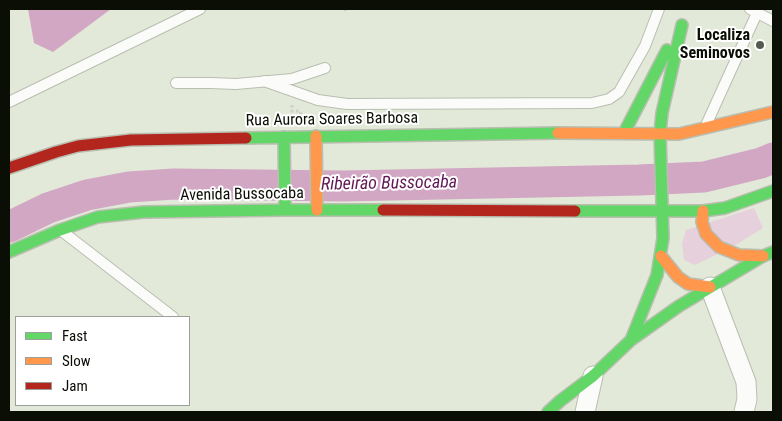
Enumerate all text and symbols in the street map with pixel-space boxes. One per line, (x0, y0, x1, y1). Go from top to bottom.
place label: Localiza Seminovos (680, 26, 750, 64)
marker: Localiza Seminovos (754, 39, 766, 51)
street label: Rua Aurora Soares Barbosa (246, 109, 418, 131)
water label: Ribeirão Bussocaba (321, 172, 457, 196)
street label: Avenida Bussocaba (180, 184, 304, 206)
legend (15, 316, 190, 406)
text: Fast (62, 327, 87, 345)
text: Slow (62, 352, 91, 370)
text: Jam (62, 377, 88, 395)

